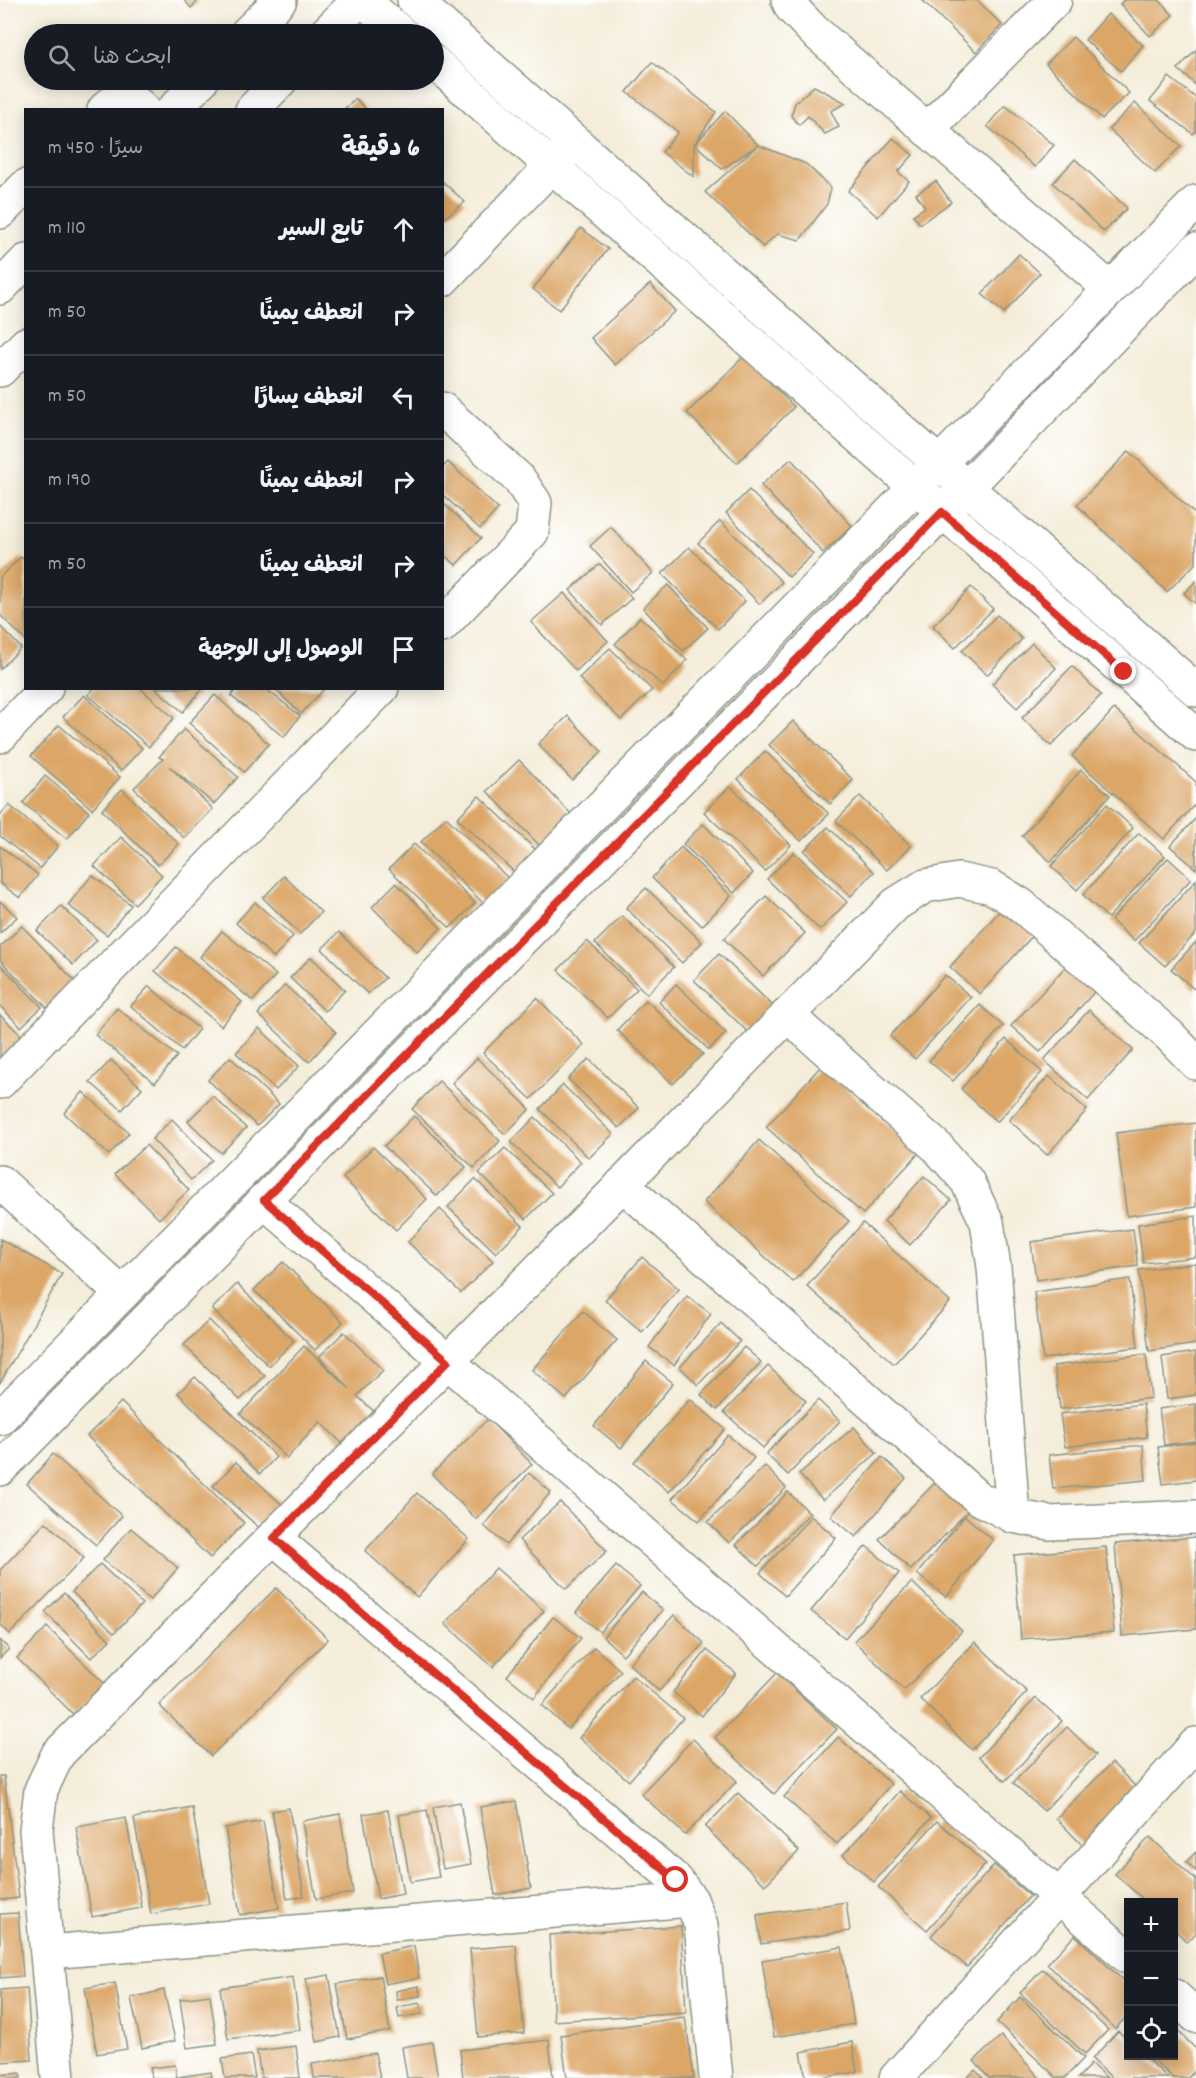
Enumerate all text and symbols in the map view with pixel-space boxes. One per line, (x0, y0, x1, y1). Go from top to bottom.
search box (24, 24, 444, 90)
icon: search (45, 41, 78, 74)
text: ابحث هنا (93, 43, 172, 74)
text: 6 دقيقة (341, 131, 420, 168)
text: سيرًا · 450 m (48, 135, 143, 163)
icon: ahead (387, 213, 420, 246)
text: 110 m (48, 215, 86, 243)
text: تابع السير (280, 215, 363, 246)
icon: right (387, 297, 420, 330)
text: 50 m (48, 299, 87, 327)
text: انعطف يمينًا (260, 299, 363, 330)
icon: left (387, 381, 420, 414)
text: 50 m (48, 383, 87, 411)
text: انعطف يسارًا (254, 383, 363, 414)
icon: right (387, 465, 420, 498)
text: 190 m (48, 467, 91, 495)
text: انعطف يمينًا (260, 467, 363, 498)
icon: right (387, 549, 420, 582)
text: 50 m (48, 551, 87, 579)
text: انعطف يمينًا (260, 551, 363, 582)
icon: arrive (387, 633, 420, 666)
text: الوصول إلى الوجهة (198, 635, 363, 666)
route end (1110, 658, 1136, 684)
route start (662, 1866, 688, 1892)
map controls (1124, 1898, 1178, 2060)
button: + (1124, 1898, 1178, 1952)
button: − (1124, 1952, 1178, 2006)
button: locate (1124, 2006, 1178, 2060)

